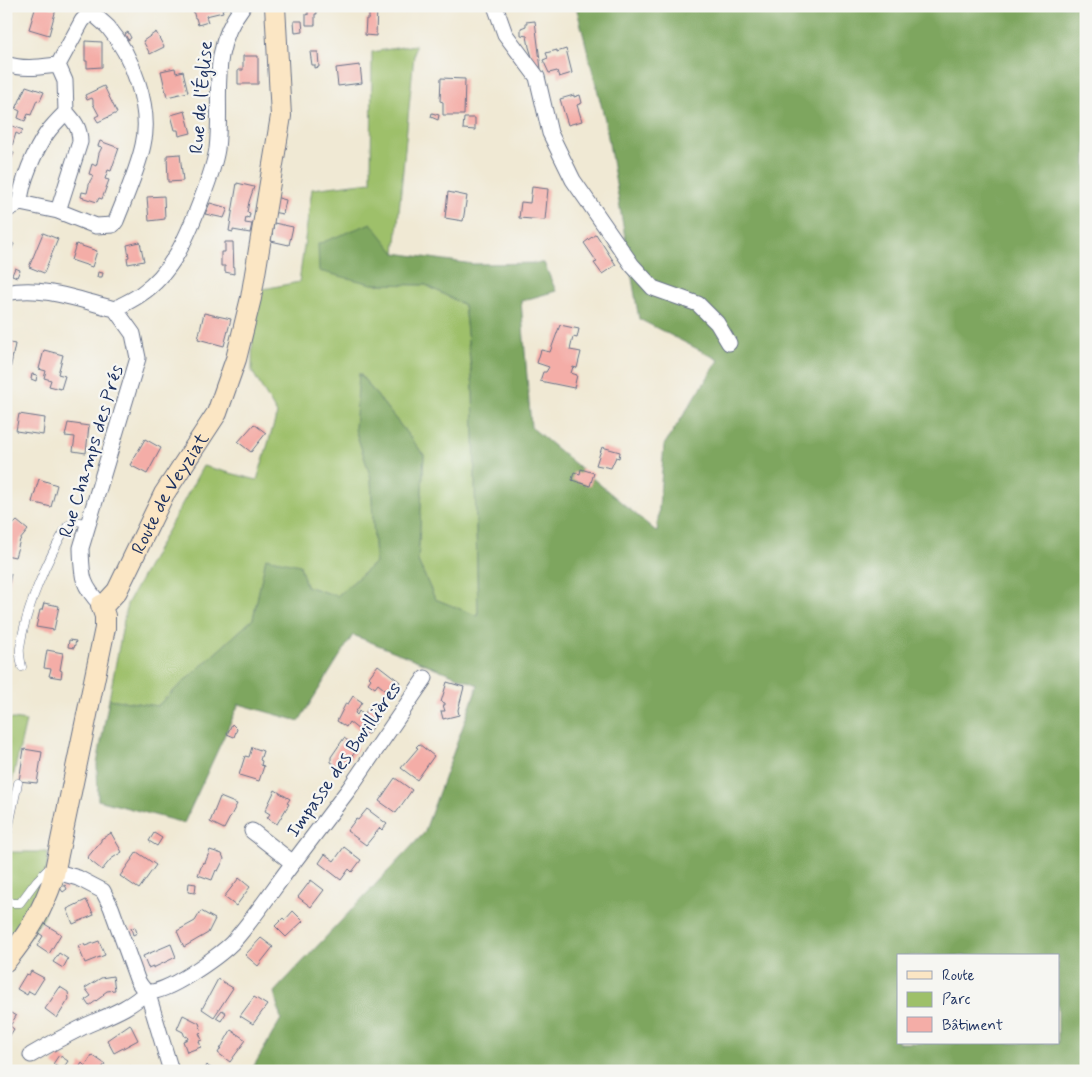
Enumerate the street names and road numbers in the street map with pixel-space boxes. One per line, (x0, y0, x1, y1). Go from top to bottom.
street label: Rue de l'Église (183, 39, 220, 155)
street label: Rue Champs des Prés (53, 361, 130, 541)
street label: Route de Veyziat (126, 428, 215, 558)
street label: Impasse des Bovillières (281, 677, 407, 843)

